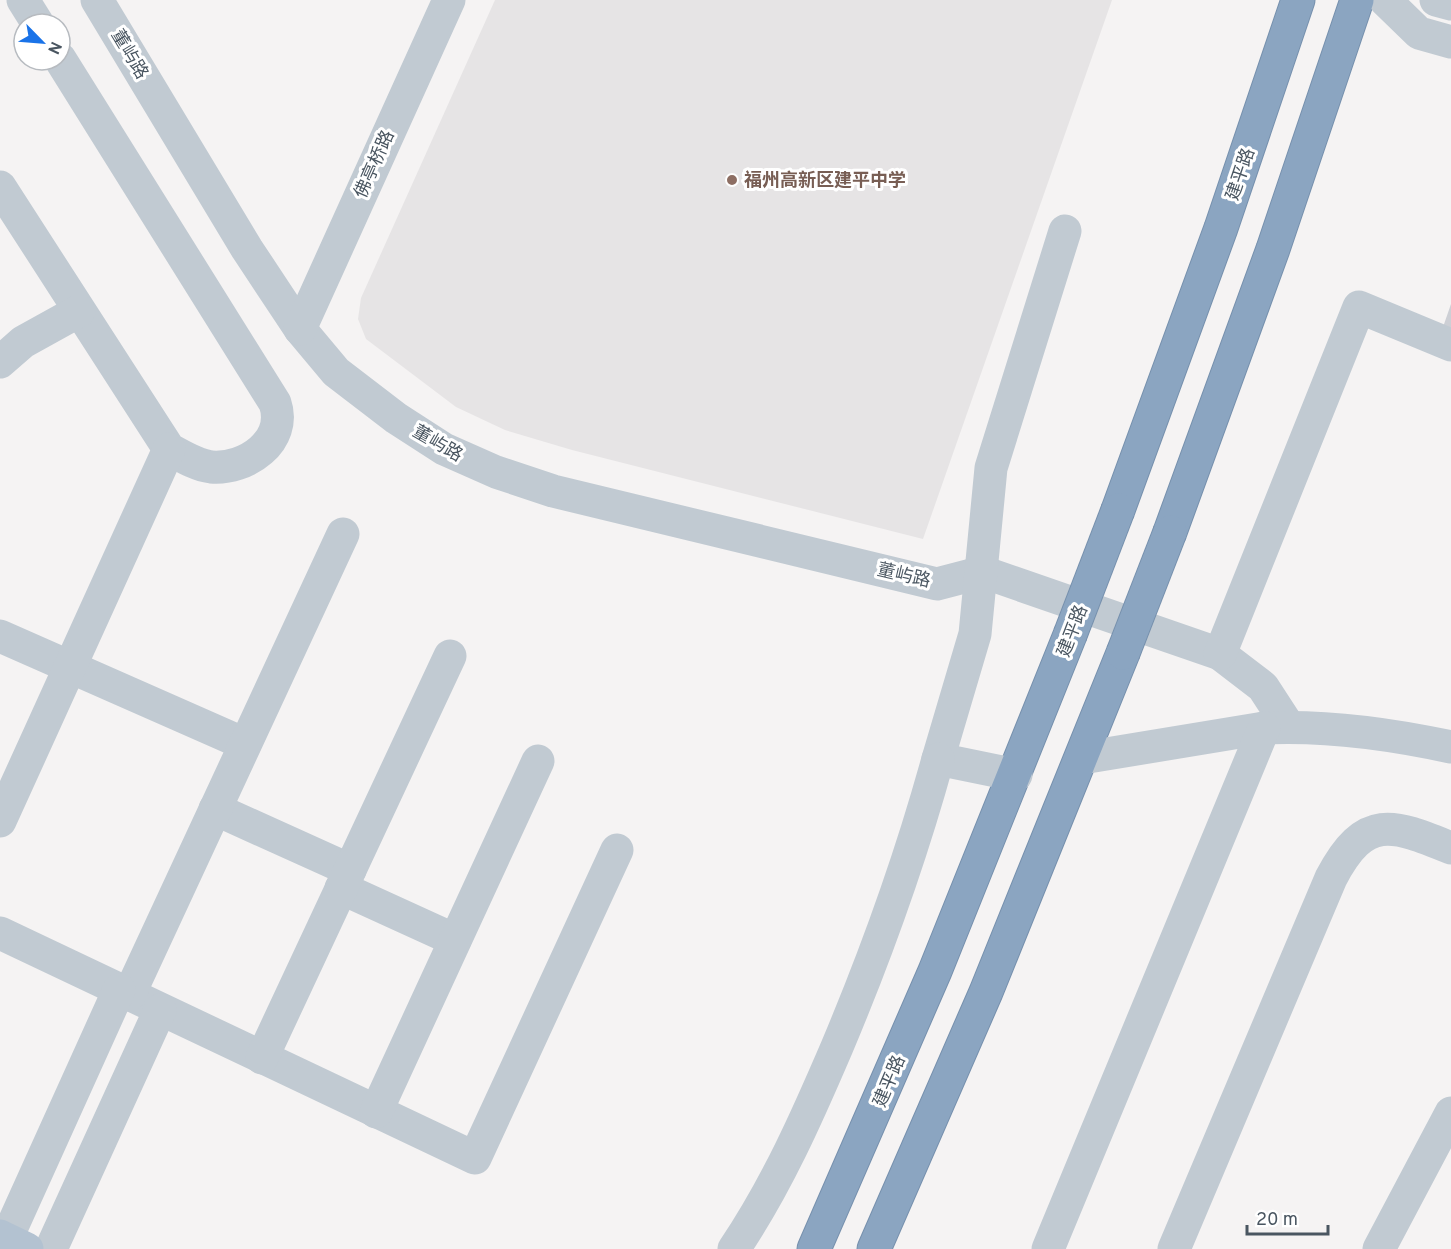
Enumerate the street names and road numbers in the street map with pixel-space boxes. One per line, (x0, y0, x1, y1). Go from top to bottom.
street label: 董屿路 (105, 26, 152, 84)
street label: 佛亭桥路 (350, 127, 401, 202)
street label: 建平路 (1222, 145, 1261, 204)
street label: 董屿路 (408, 421, 466, 468)
street label: 董屿路 (875, 559, 933, 594)
street label: 建平路 (1053, 602, 1094, 661)
street label: 建平路 (869, 1052, 912, 1111)

